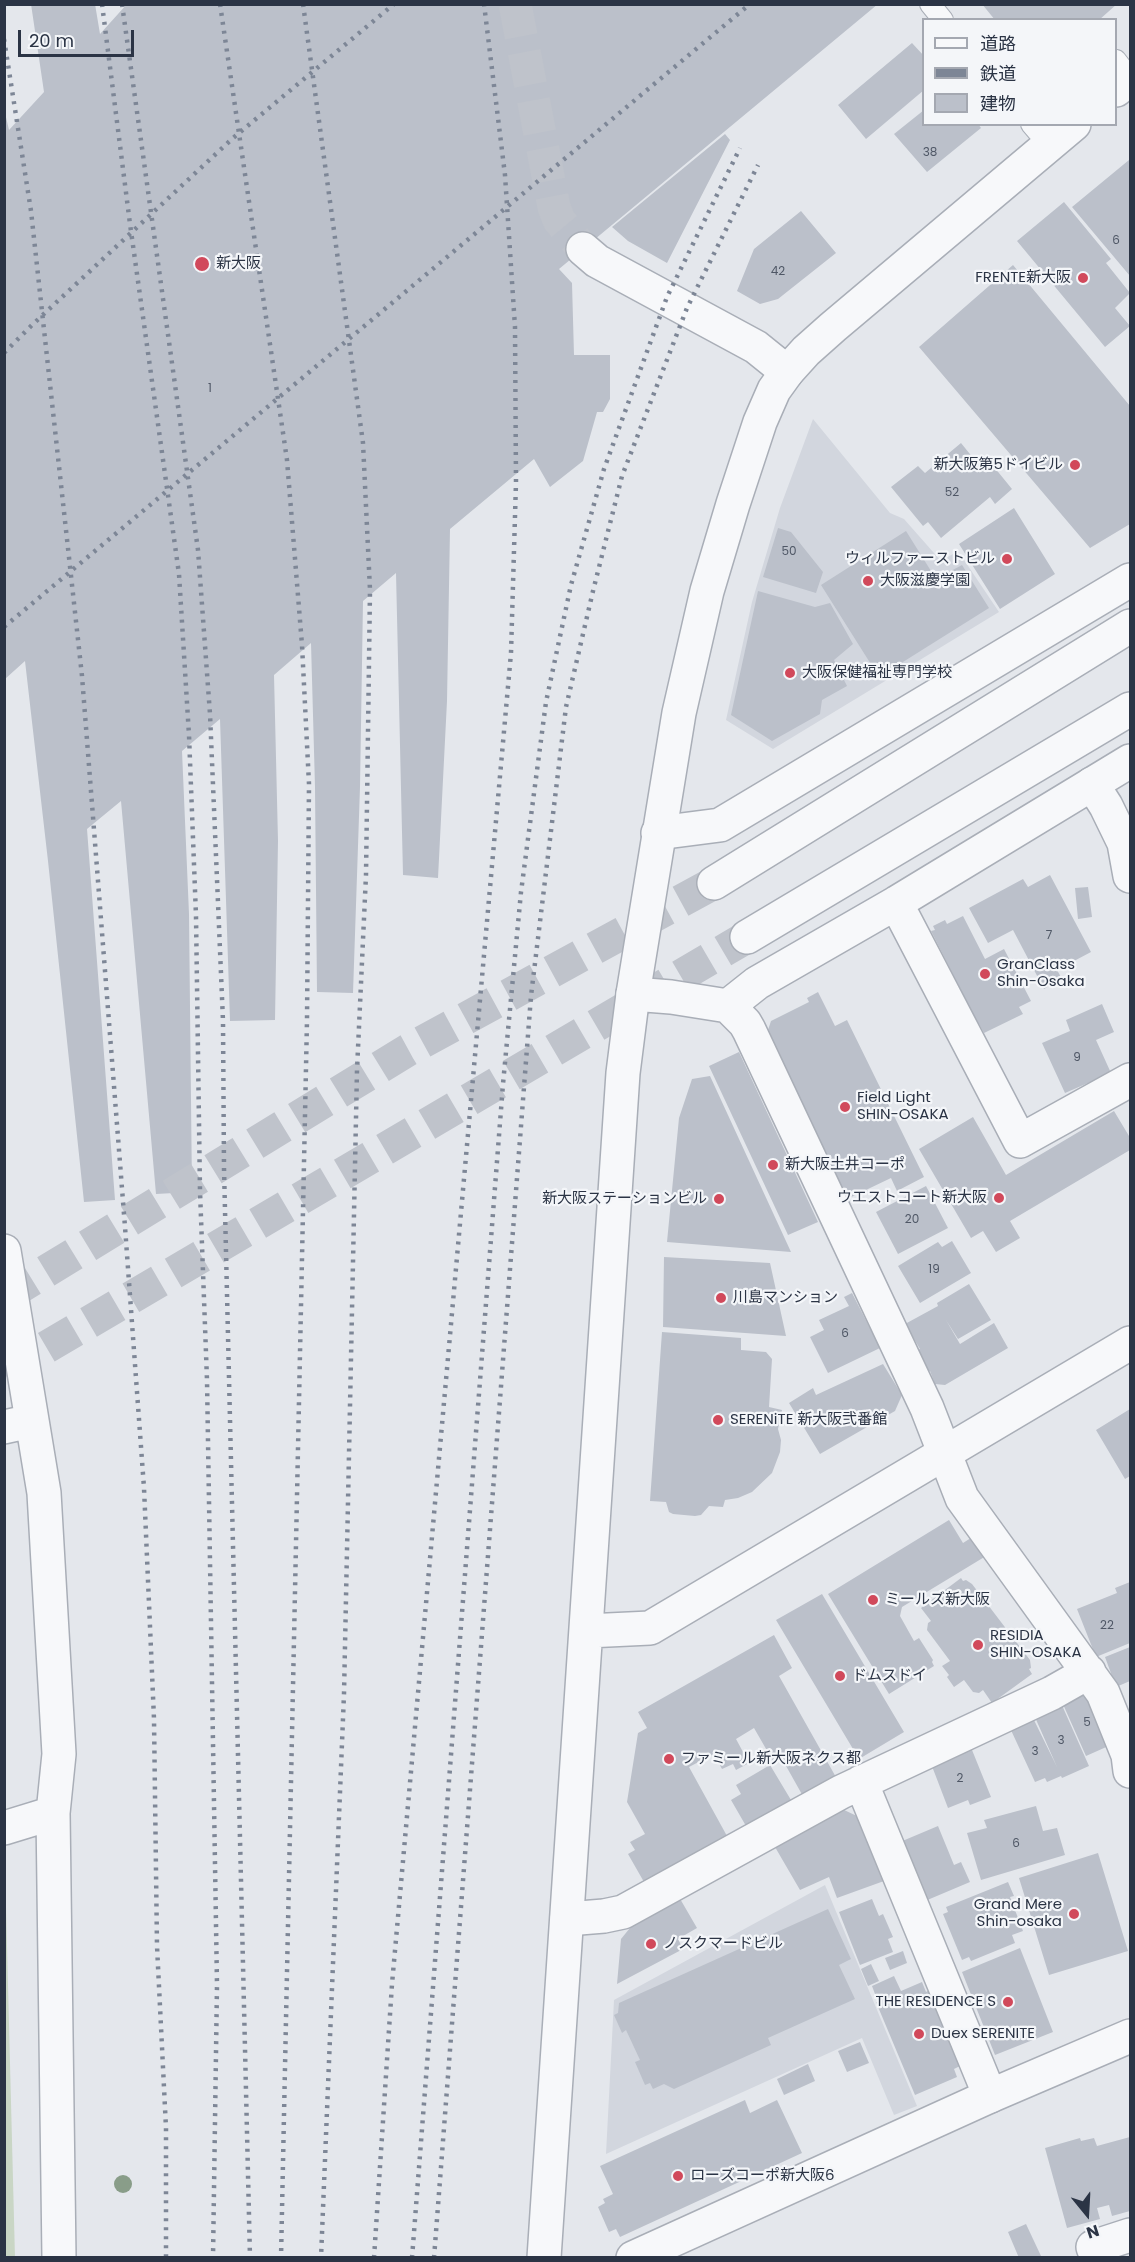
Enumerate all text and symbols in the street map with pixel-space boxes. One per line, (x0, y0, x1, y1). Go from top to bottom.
scale bar (21, 18, 136, 56)
legend (922, 18, 1117, 126)
text: 20 m (29, 28, 74, 53)
text: 道路 (980, 31, 1016, 56)
text: 鉄道 (980, 61, 1016, 86)
text: 建物 (980, 91, 1016, 116)
house number: 38 (923, 146, 937, 160)
house number: 6 (1112, 234, 1120, 248)
marker: 新大阪 (193, 255, 211, 273)
place label: 新大阪 (216, 255, 261, 273)
house number: 42 (771, 265, 785, 279)
place label: FRENTE新大阪 (975, 269, 1071, 287)
marker: FRENTE新大阪 (1076, 271, 1090, 285)
house number: 1 (208, 382, 212, 396)
place label: 新大阪第5ドイビル (934, 456, 1063, 474)
marker: 新大阪第5ドイビル (1068, 458, 1082, 472)
house number: 52 (945, 486, 959, 500)
house number: 50 (781, 545, 797, 559)
place label: ウィルファーストビル (845, 550, 995, 568)
marker: ウィルファーストビル (1000, 552, 1014, 566)
place label: 大阪滋慶学園 (880, 572, 970, 590)
marker: 大阪滋慶学園 (861, 574, 875, 588)
place label: 大阪保健福祉専門学校 (802, 664, 952, 682)
marker: 大阪保健福祉専門学校 (783, 666, 797, 680)
house number: 7 (1046, 929, 1052, 943)
place label: GranClass Shin-Osaka (997, 956, 1085, 991)
marker: GranClass Shin-Osaka (978, 967, 992, 981)
house number: 9 (1073, 1051, 1081, 1065)
place label: Field Light SHIN-OSAKA (857, 1089, 948, 1124)
marker: Field Light SHIN-OSAKA (838, 1100, 852, 1114)
place label: 新大阪土井コーポ (785, 1156, 905, 1174)
marker: 新大阪土井コーポ (766, 1158, 780, 1172)
place label: ウエストコート新大阪 (837, 1189, 987, 1207)
place label: 新大阪ステーションビル (542, 1190, 707, 1208)
marker: ウエストコート新大阪 (992, 1191, 1006, 1205)
marker: 新大阪ステーションビル (712, 1192, 726, 1206)
house number: 20 (905, 1213, 919, 1227)
house number: 19 (928, 1263, 940, 1277)
place label: 川島マンション (733, 1289, 838, 1307)
marker: 川島マンション (714, 1291, 728, 1305)
house number: 6 (841, 1327, 849, 1341)
place label: SERENiTE 新大阪弐番館 (730, 1411, 887, 1429)
marker: SERENiTE 新大阪弐番館 (711, 1413, 725, 1427)
place label: ミールズ新大阪 (885, 1591, 990, 1609)
marker: ミールズ新大阪 (866, 1593, 880, 1607)
house number: 22 (1100, 1619, 1114, 1633)
place label: RESIDIA SHIN-OSAKA (990, 1627, 1081, 1662)
marker: RESIDIA SHIN-OSAKA (971, 1638, 985, 1652)
place label: ドムスドイ (852, 1667, 927, 1685)
marker: ドムスドイ (833, 1669, 847, 1683)
house number: 5 (1083, 1716, 1091, 1730)
house number: 3 (1057, 1734, 1065, 1748)
house number: 3 (1031, 1745, 1039, 1759)
place label: ファミール新大阪ネクス都 (681, 1750, 861, 1768)
marker: ファミール新大阪ネクス都 (662, 1752, 676, 1766)
house number: 2 (957, 1772, 963, 1786)
house number: 6 (1012, 1837, 1020, 1851)
place label: Grand Mere Shin-osaka (974, 1896, 1062, 1931)
marker: Grand Mere Shin-osaka (1067, 1907, 1081, 1921)
place label: ノスクマードビル (663, 1935, 783, 1953)
marker: ノスクマードビル (644, 1937, 658, 1951)
place label: THE RESIDENCE S (876, 1993, 996, 2011)
marker: THE RESIDENCE S (1001, 1995, 1015, 2009)
place label: Duex SERENITE (931, 2025, 1035, 2043)
marker: Duex SERENITE (912, 2027, 926, 2041)
place label: ローズコーポ新大阪6 (690, 2167, 835, 2185)
marker: ローズコーポ新大阪6 (671, 2169, 685, 2183)
north arrow (1057, 2184, 1117, 2244)
text: N (1083, 2219, 1102, 2244)

